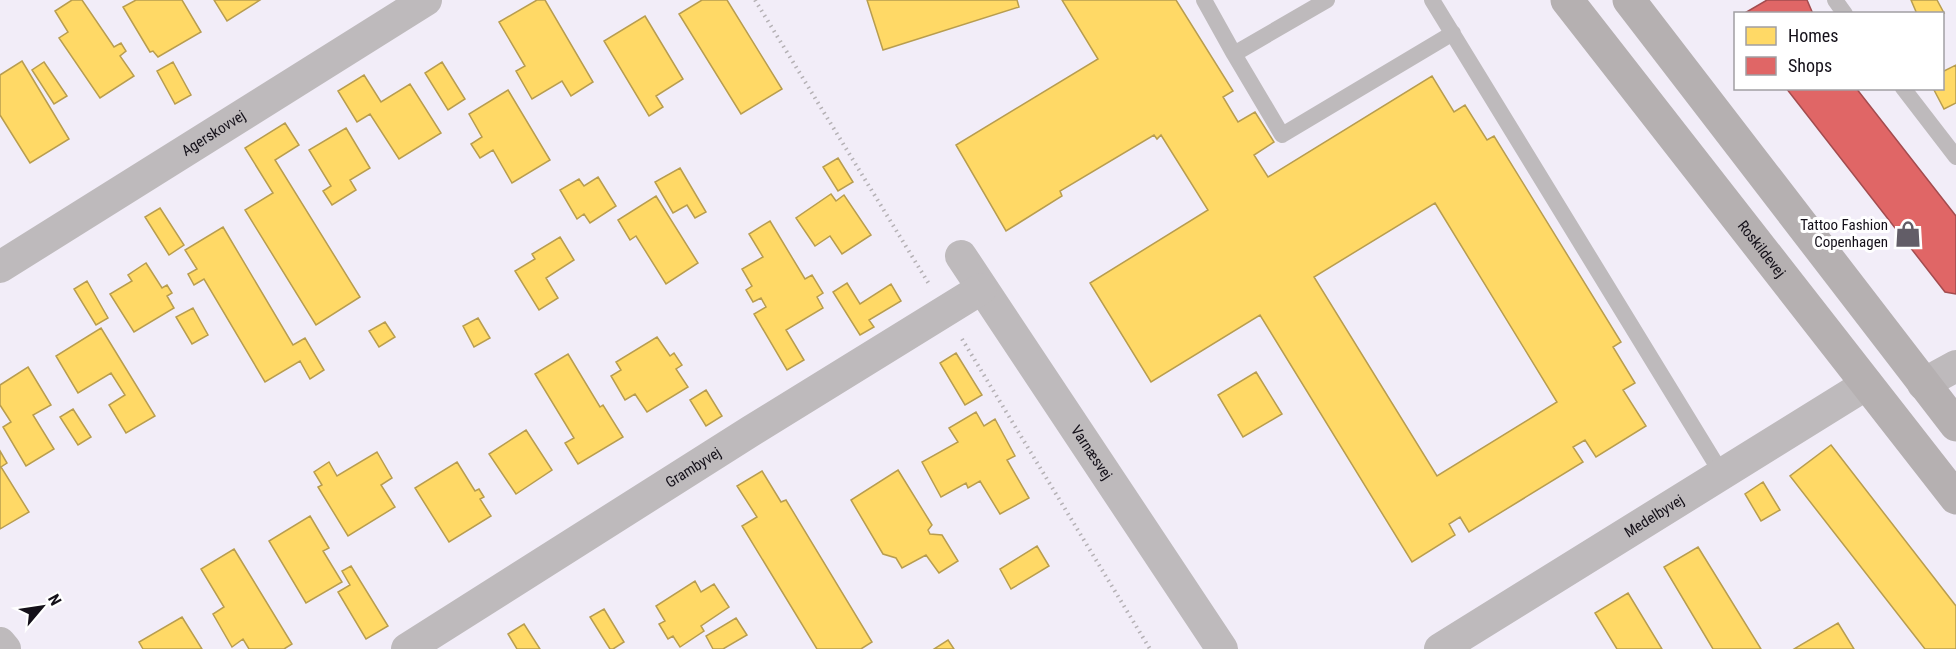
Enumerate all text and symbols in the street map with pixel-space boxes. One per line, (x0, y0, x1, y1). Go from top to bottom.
legend (1734, 12, 1944, 90)
text: Homes (1788, 25, 1838, 46)
text: Shops (1788, 55, 1832, 76)
street label: Agerskovvej (178, 106, 249, 160)
place label: Tattoo Fashion Copenhagen (1800, 216, 1888, 251)
street label: Roskildevej (1734, 217, 1789, 281)
shop icon: Tattoo Fashion Copenhagen (1893, 219, 1923, 249)
street label: Varnæsvej (1067, 422, 1116, 483)
street label: Grambyvej (662, 443, 724, 492)
street label: Medelbyvej (1621, 491, 1687, 541)
north arrow (12, 577, 72, 637)
text: N (44, 591, 65, 609)

